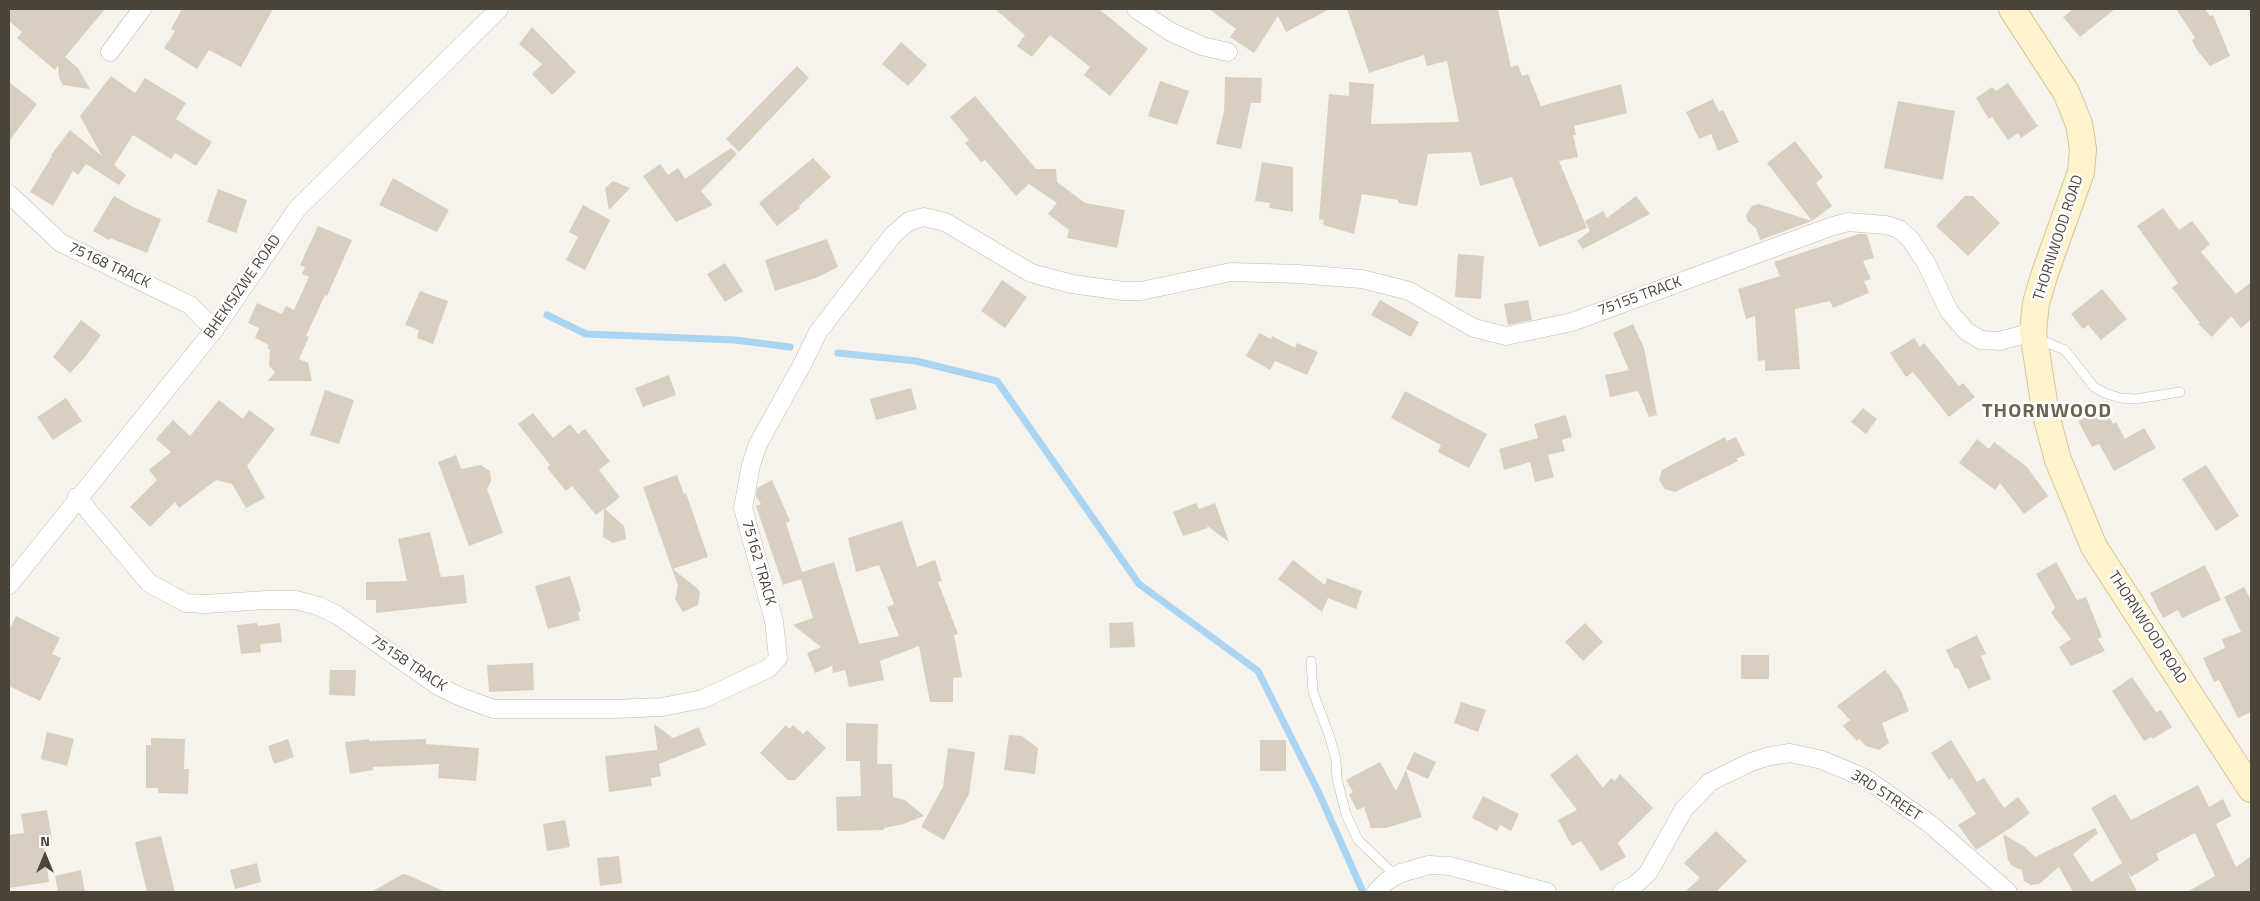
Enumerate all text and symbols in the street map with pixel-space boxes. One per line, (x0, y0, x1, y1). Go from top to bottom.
street label: THORNWOOD ROAD (2030, 173, 2088, 303)
street label: BHEKISIZWE ROAD (201, 232, 285, 342)
street label: 75168 TRACK (65, 239, 153, 293)
street label: 75155 TRACK (1596, 274, 1684, 320)
district label: THORNWOOD (1981, 400, 2113, 424)
street label: 75162 TRACK (737, 518, 779, 608)
street label: THORNWOOD ROAD (2104, 568, 2190, 688)
street label: 75158 TRACK (367, 632, 449, 696)
street label: 3RD STREET (1847, 767, 1925, 825)
text: N (40, 830, 50, 851)
north arrow (20, 831, 70, 881)

